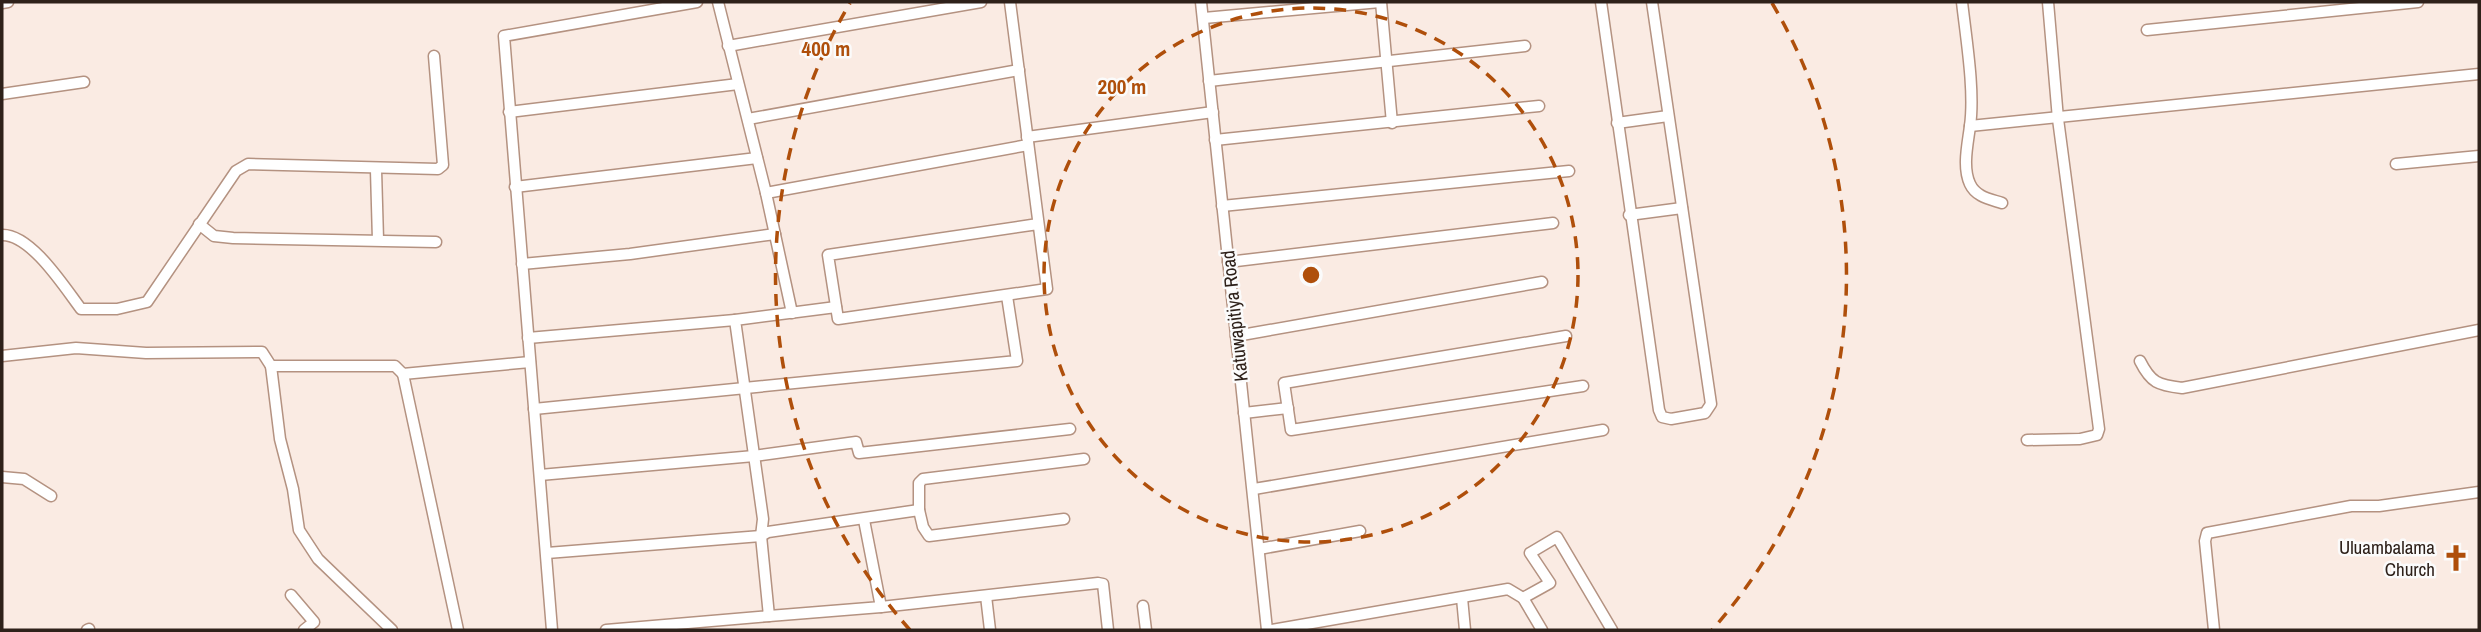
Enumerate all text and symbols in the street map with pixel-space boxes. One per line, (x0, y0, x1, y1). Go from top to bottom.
text: 400 m (802, 34, 850, 63)
text: 200 m (1098, 72, 1146, 101)
street label: Katuwapitiya Road (1214, 249, 1254, 383)
centre of rings (1299, 263, 1323, 287)
place label: Uluambalama Church (2339, 534, 2435, 582)
church icon: Uluambalama Church (2441, 543, 2471, 573)

